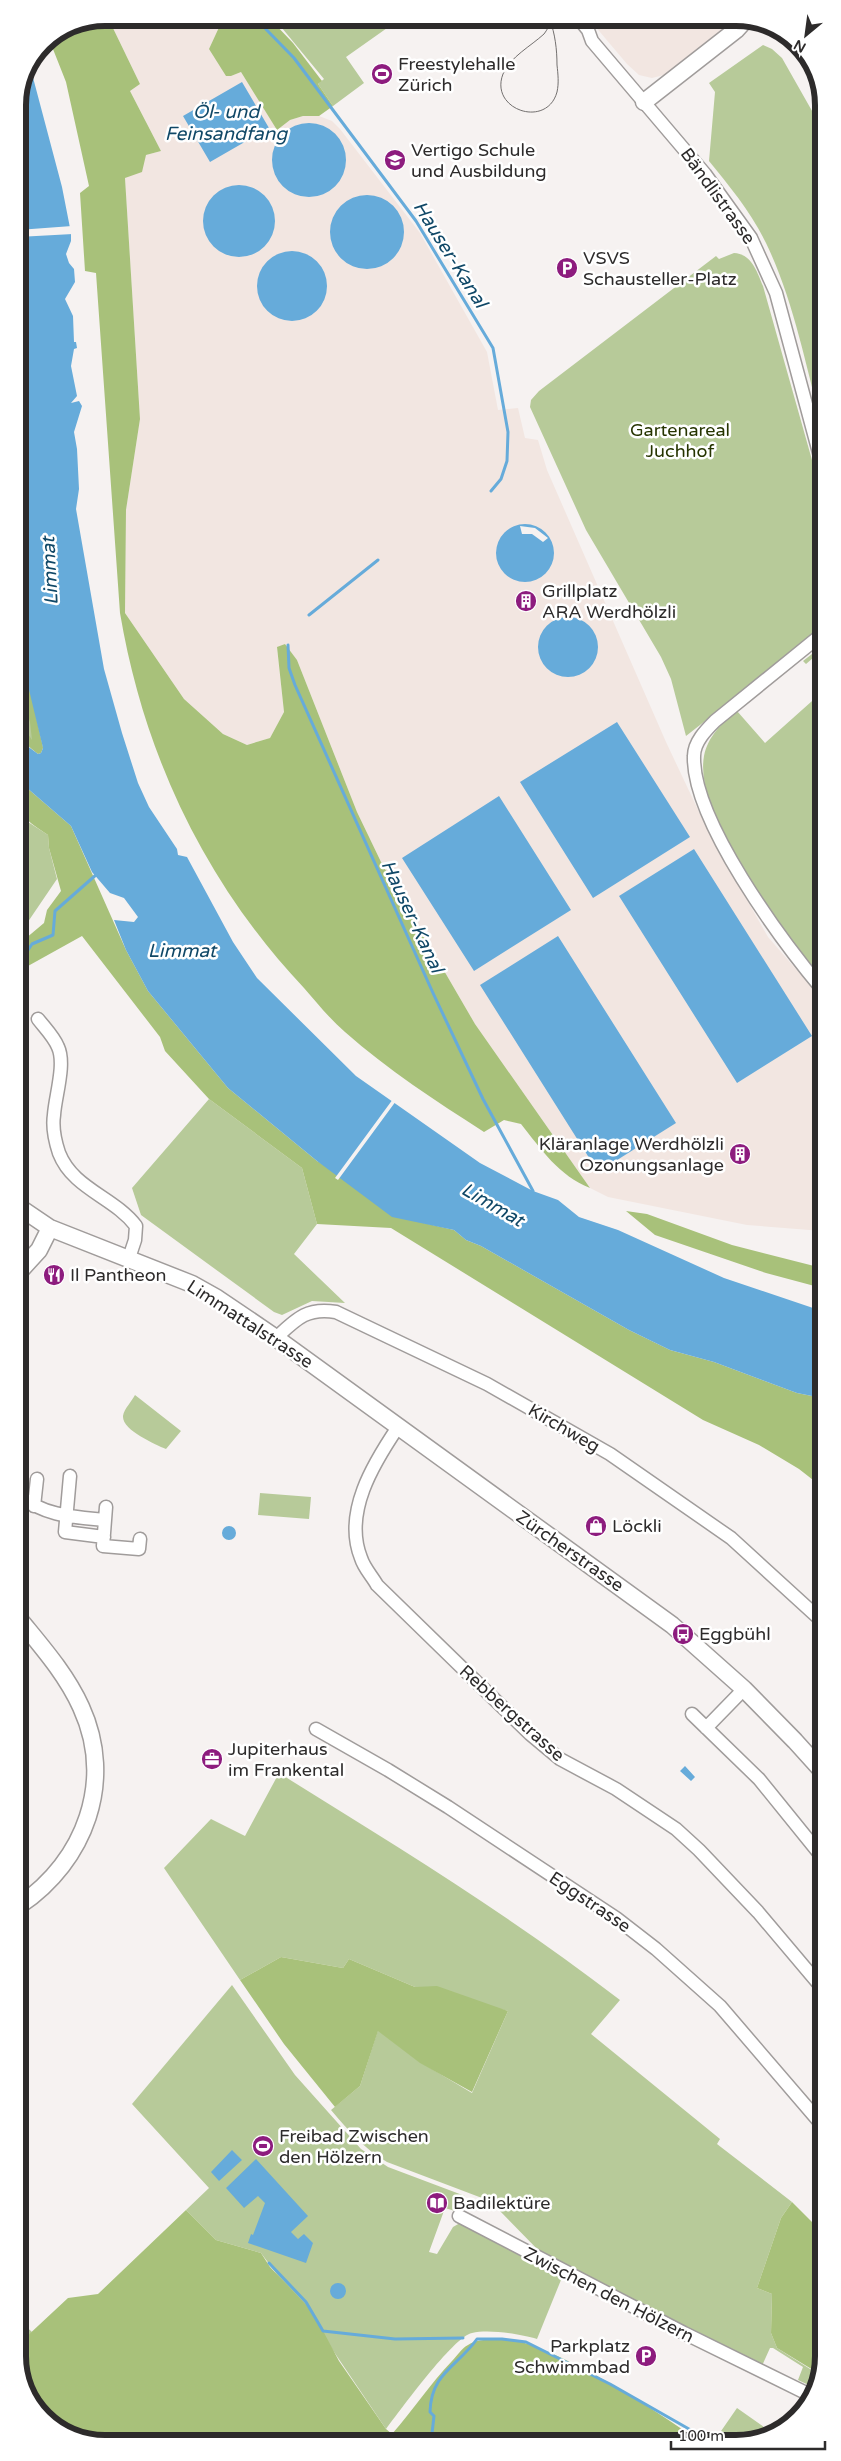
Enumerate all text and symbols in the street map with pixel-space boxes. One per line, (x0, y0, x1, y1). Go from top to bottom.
north arrow (781, 10, 831, 60)
text: N (791, 36, 809, 56)
place label: Freestylehalle Zürich (398, 53, 515, 96)
sports icon: Freestylehalle Zürich (370, 62, 394, 86)
water label: Öl- und Feinsandfang (165, 101, 288, 145)
place label: Vertigo Schule und Ausbildung (411, 139, 547, 182)
street label: Bändlistrasse (676, 144, 760, 248)
school or university icon: Vertigo Schule und Ausbildung (383, 148, 407, 172)
water label: Hauser-Kanal (409, 197, 493, 314)
place label: VSVS Schausteller-Platz (583, 247, 737, 290)
parking icon: VSVS Schausteller-Platz (555, 256, 579, 280)
park label: Gartenareal Juchhof (630, 419, 730, 462)
water label: Limmat (37, 534, 63, 606)
place label: Grillplatz ARA Werdhölzli (542, 580, 676, 623)
building icon: Grillplatz ARA Werdhölzli (514, 589, 538, 613)
water label: Hauser-Kanal (376, 857, 449, 978)
water label: Limmat (148, 940, 219, 962)
place label: Kläranlage Werdhölzli Ozonungsanlage (539, 1133, 724, 1176)
building icon: Kläranlage Werdhölzli Ozonungsanlage (728, 1142, 752, 1166)
water label: Limmat (457, 1178, 530, 1233)
restaurant icon: Il Pantheon (42, 1263, 66, 1287)
place label: Il Pantheon (70, 1264, 167, 1286)
street label: Limmattalstrasse (183, 1275, 317, 1373)
street label: Kirchweg (524, 1399, 604, 1457)
street label: Zürcherstrasse (512, 1506, 628, 1596)
shop icon: Löckli (584, 1514, 608, 1538)
place label: Löckli (612, 1515, 662, 1537)
bus stop icon: Eggbühl (671, 1622, 695, 1646)
place label: Eggbühl (699, 1623, 771, 1645)
street label: Rebbergstrasse (455, 1660, 569, 1766)
place label: Jupiterhaus im Frankental (228, 1738, 344, 1781)
office icon: Jupiterhaus im Frankental (200, 1747, 224, 1771)
street label: Eggstrasse (545, 1867, 635, 1937)
place label: Freibad Zwischen den Hölzern (279, 2125, 429, 2168)
sports icon: Freibad Zwischen den Hölzern (251, 2134, 275, 2158)
library icon: Badilektüre (425, 2191, 449, 2215)
place label: Badilektüre (453, 2192, 551, 2214)
street label: Zwischen den Hölzern (520, 2242, 698, 2348)
place label: Parkplatz Schwimmbad (514, 2335, 630, 2378)
parking icon: Parkplatz Schwimmbad (634, 2344, 658, 2368)
scale bar (671, 2418, 825, 2450)
text: 100 m (678, 2427, 724, 2445)

